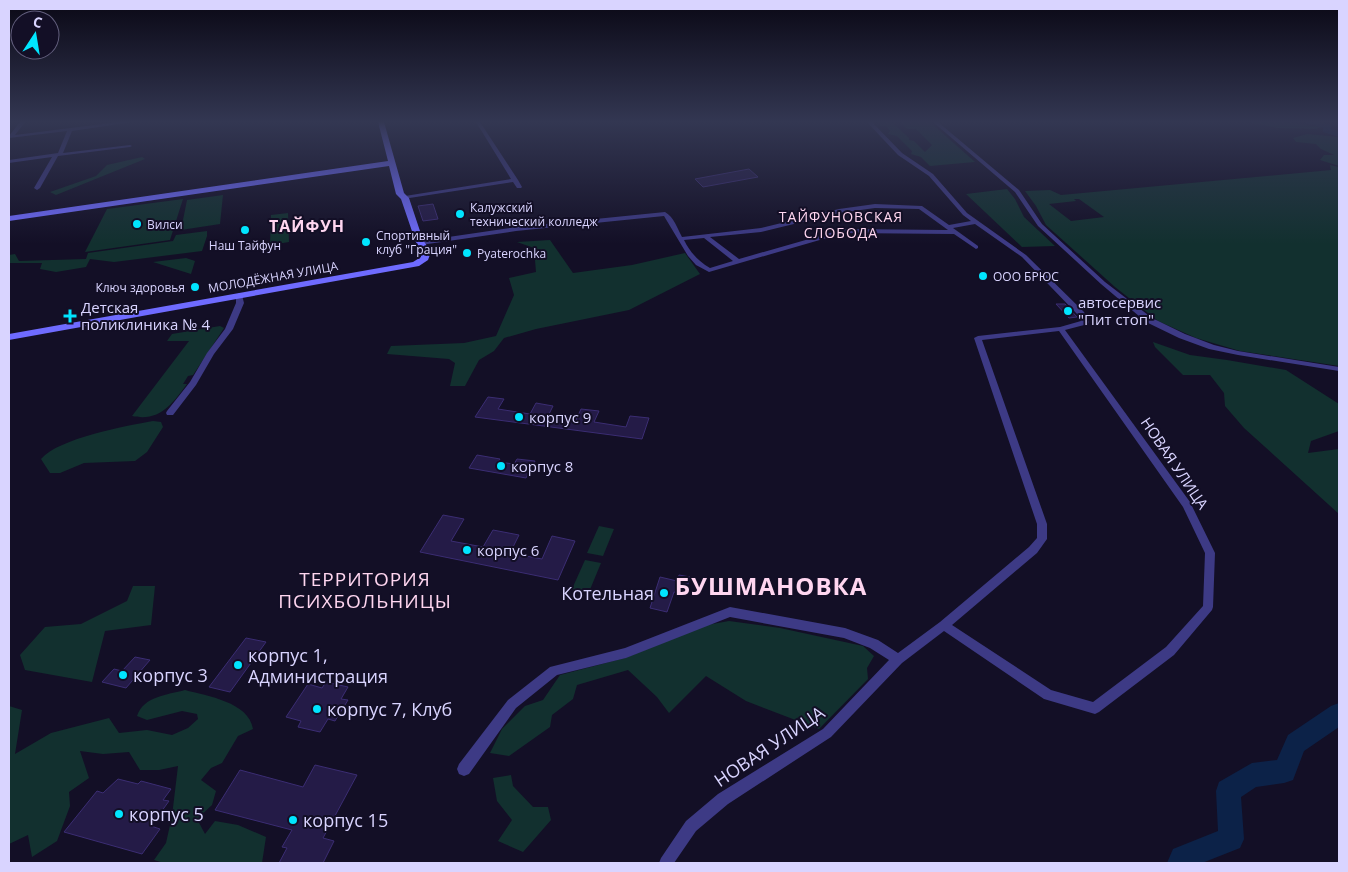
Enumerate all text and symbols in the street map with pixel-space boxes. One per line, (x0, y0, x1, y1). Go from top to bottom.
north arrow (10, 10, 60, 60)
text: С (31, 12, 44, 32)
place label: Калужский технический колледж (470, 199, 598, 230)
district label: ТАЙФУНОВСКАЯ СЛОБОДА (779, 207, 903, 242)
marker: Калужский технический колледж (454, 208, 466, 220)
district label: ТАЙФУН (269, 215, 345, 237)
place label: Вилси (147, 216, 183, 233)
marker: Вилси (131, 218, 143, 230)
marker: Наш Тайфун (239, 224, 251, 236)
place label: Спортивный клуб "Грация" (376, 227, 457, 258)
marker: Спортивный клуб "Грация" (360, 236, 372, 248)
place label: Наш Тайфун (209, 237, 281, 254)
place label: Pyaterochka (477, 245, 546, 262)
marker: Pyaterochka (461, 247, 473, 259)
street label: МОЛОДЁЖНАЯ УЛИЦА (207, 257, 340, 297)
place label: ООО БРЮС (993, 268, 1059, 285)
marker: ООО БРЮС (977, 270, 989, 282)
place label: Ключ здоровья (95, 279, 185, 296)
marker: Ключ здоровья (189, 281, 201, 293)
place label: автосервис "Пит стоп" (1078, 292, 1161, 329)
place label: Детская поликлиника № 4 (81, 297, 210, 334)
marker: автосервис "Пит стоп" (1062, 305, 1074, 317)
marker: Детская поликлиника № 4 (63, 309, 77, 323)
place label: корпус 9 (529, 407, 591, 427)
marker: корпус 9 (513, 411, 525, 423)
street label: НОВАЯ УЛИЦА (1137, 413, 1214, 513)
place label: корпус 8 (511, 456, 573, 476)
marker: корпус 8 (495, 460, 507, 472)
place label: корпус 6 (477, 540, 539, 560)
marker: корпус 6 (461, 544, 473, 556)
district label: ТЕРРИТОРИЯ ПСИХБОЛЬНИЦЫ (278, 566, 452, 614)
district label: БУШМАНОВКА (675, 569, 867, 602)
place label: Котельная (561, 581, 654, 605)
marker: Котельная (658, 587, 670, 599)
place label: корпус 1, Администрация (248, 643, 388, 688)
marker: корпус 1, Администрация (232, 659, 244, 671)
place label: корпус 3 (133, 663, 208, 687)
marker: корпус 3 (117, 669, 129, 681)
place label: корпус 7, Клуб (327, 697, 452, 721)
street label: НОВАЯ УЛИЦА (709, 700, 829, 792)
marker: корпус 7, Клуб (311, 703, 323, 715)
place label: корпус 5 (129, 802, 204, 826)
marker: корпус 5 (113, 808, 125, 820)
place label: корпус 15 (303, 808, 388, 832)
marker: корпус 15 (287, 814, 299, 826)

